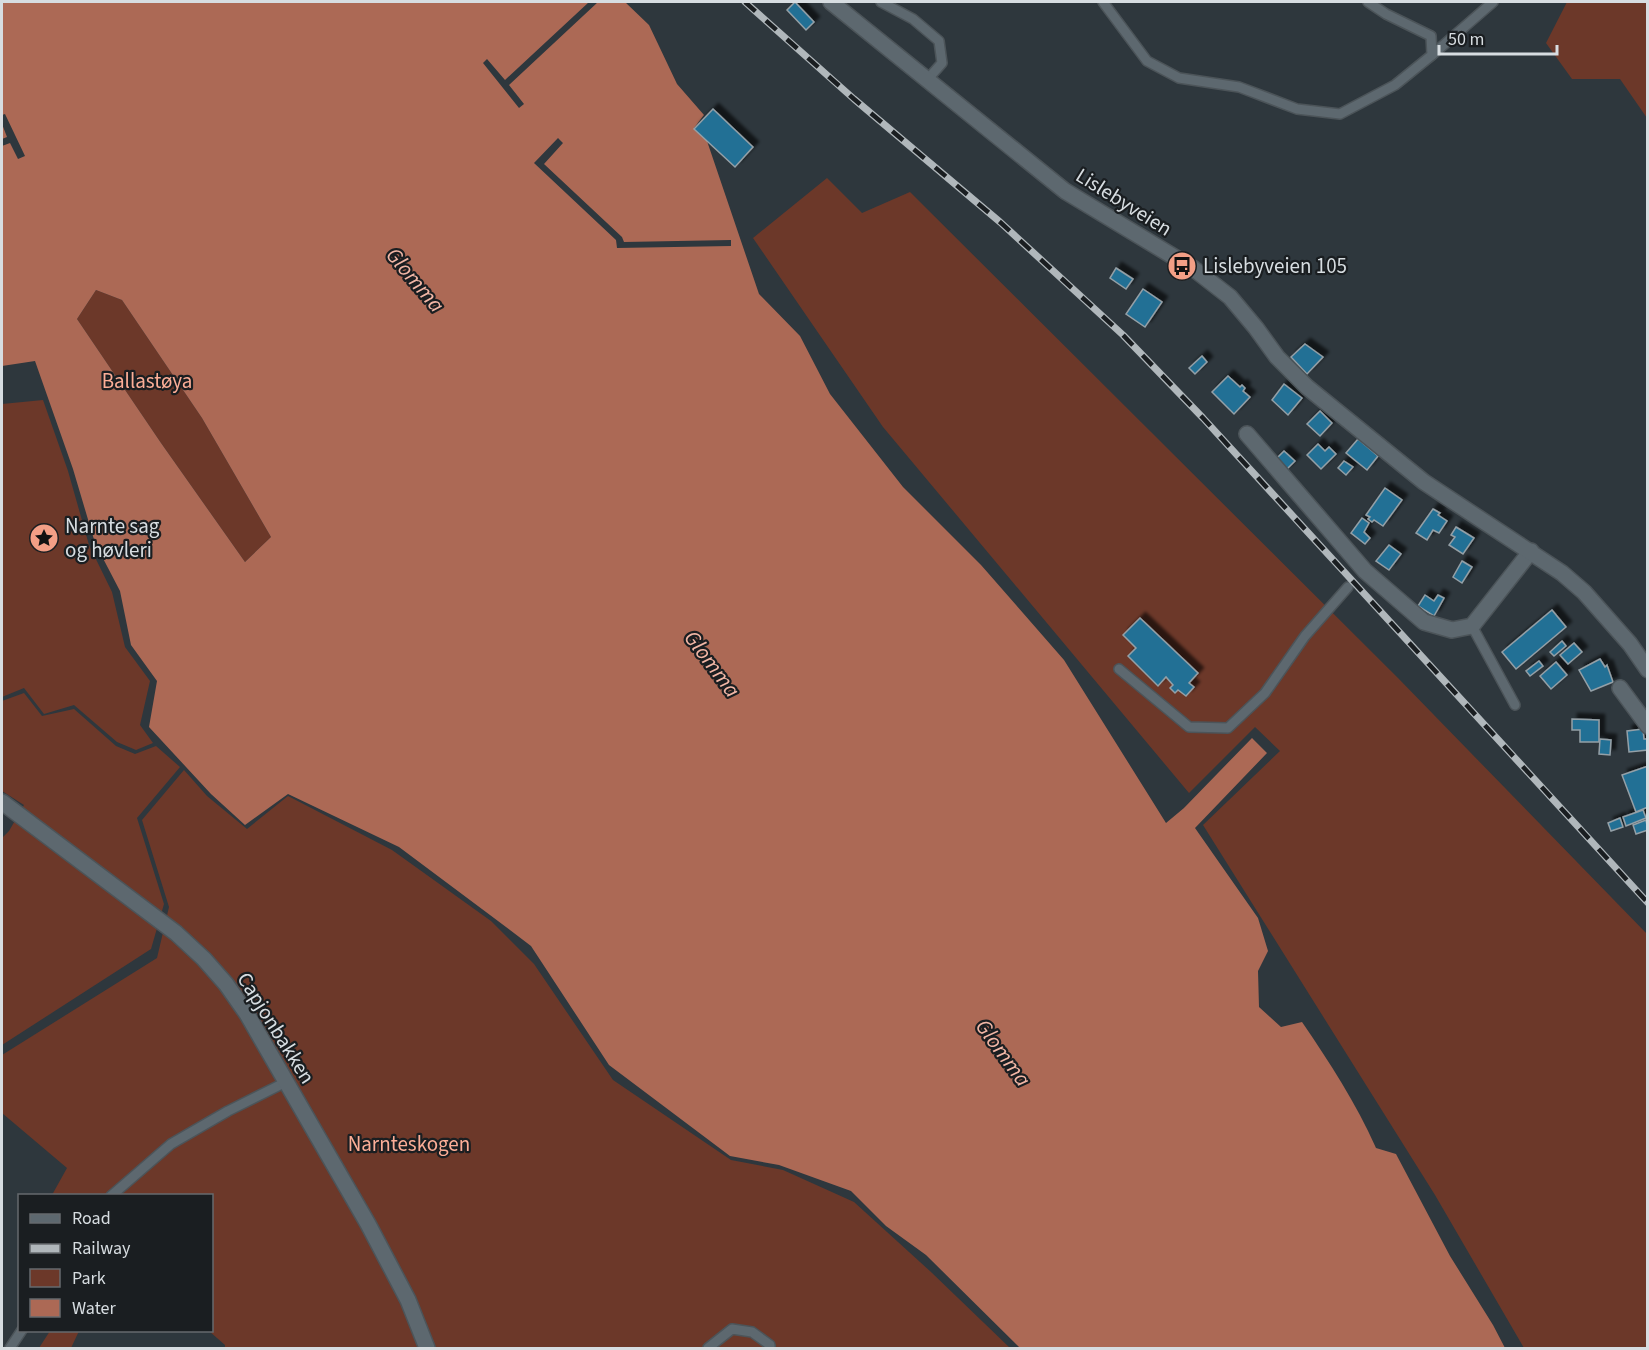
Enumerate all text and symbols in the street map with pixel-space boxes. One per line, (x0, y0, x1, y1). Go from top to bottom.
scale bar (1439, 18, 1558, 56)
text: 50 m (1448, 27, 1484, 52)
street label: Lislebyveien (1070, 161, 1178, 243)
water label: Glomma (378, 240, 452, 320)
bus stop icon: Lislebyveien 105 (1166, 250, 1198, 282)
place label: Lislebyveien 105 (1203, 251, 1347, 281)
park label: Ballastøya (102, 366, 192, 396)
place label: Narnte sag og høvleri (65, 511, 160, 565)
place icon: Narnte sag og høvleri (28, 522, 60, 554)
water label: Glomma (676, 624, 748, 704)
street label: Capjonbakken (230, 966, 322, 1090)
water label: Glomma (968, 1013, 1039, 1094)
park label: Narnteskogen (348, 1129, 470, 1159)
legend (18, 1194, 213, 1332)
text: Road (72, 1206, 111, 1231)
text: Railway (72, 1236, 131, 1261)
text: Park (72, 1266, 106, 1291)
text: Water (72, 1296, 116, 1321)

